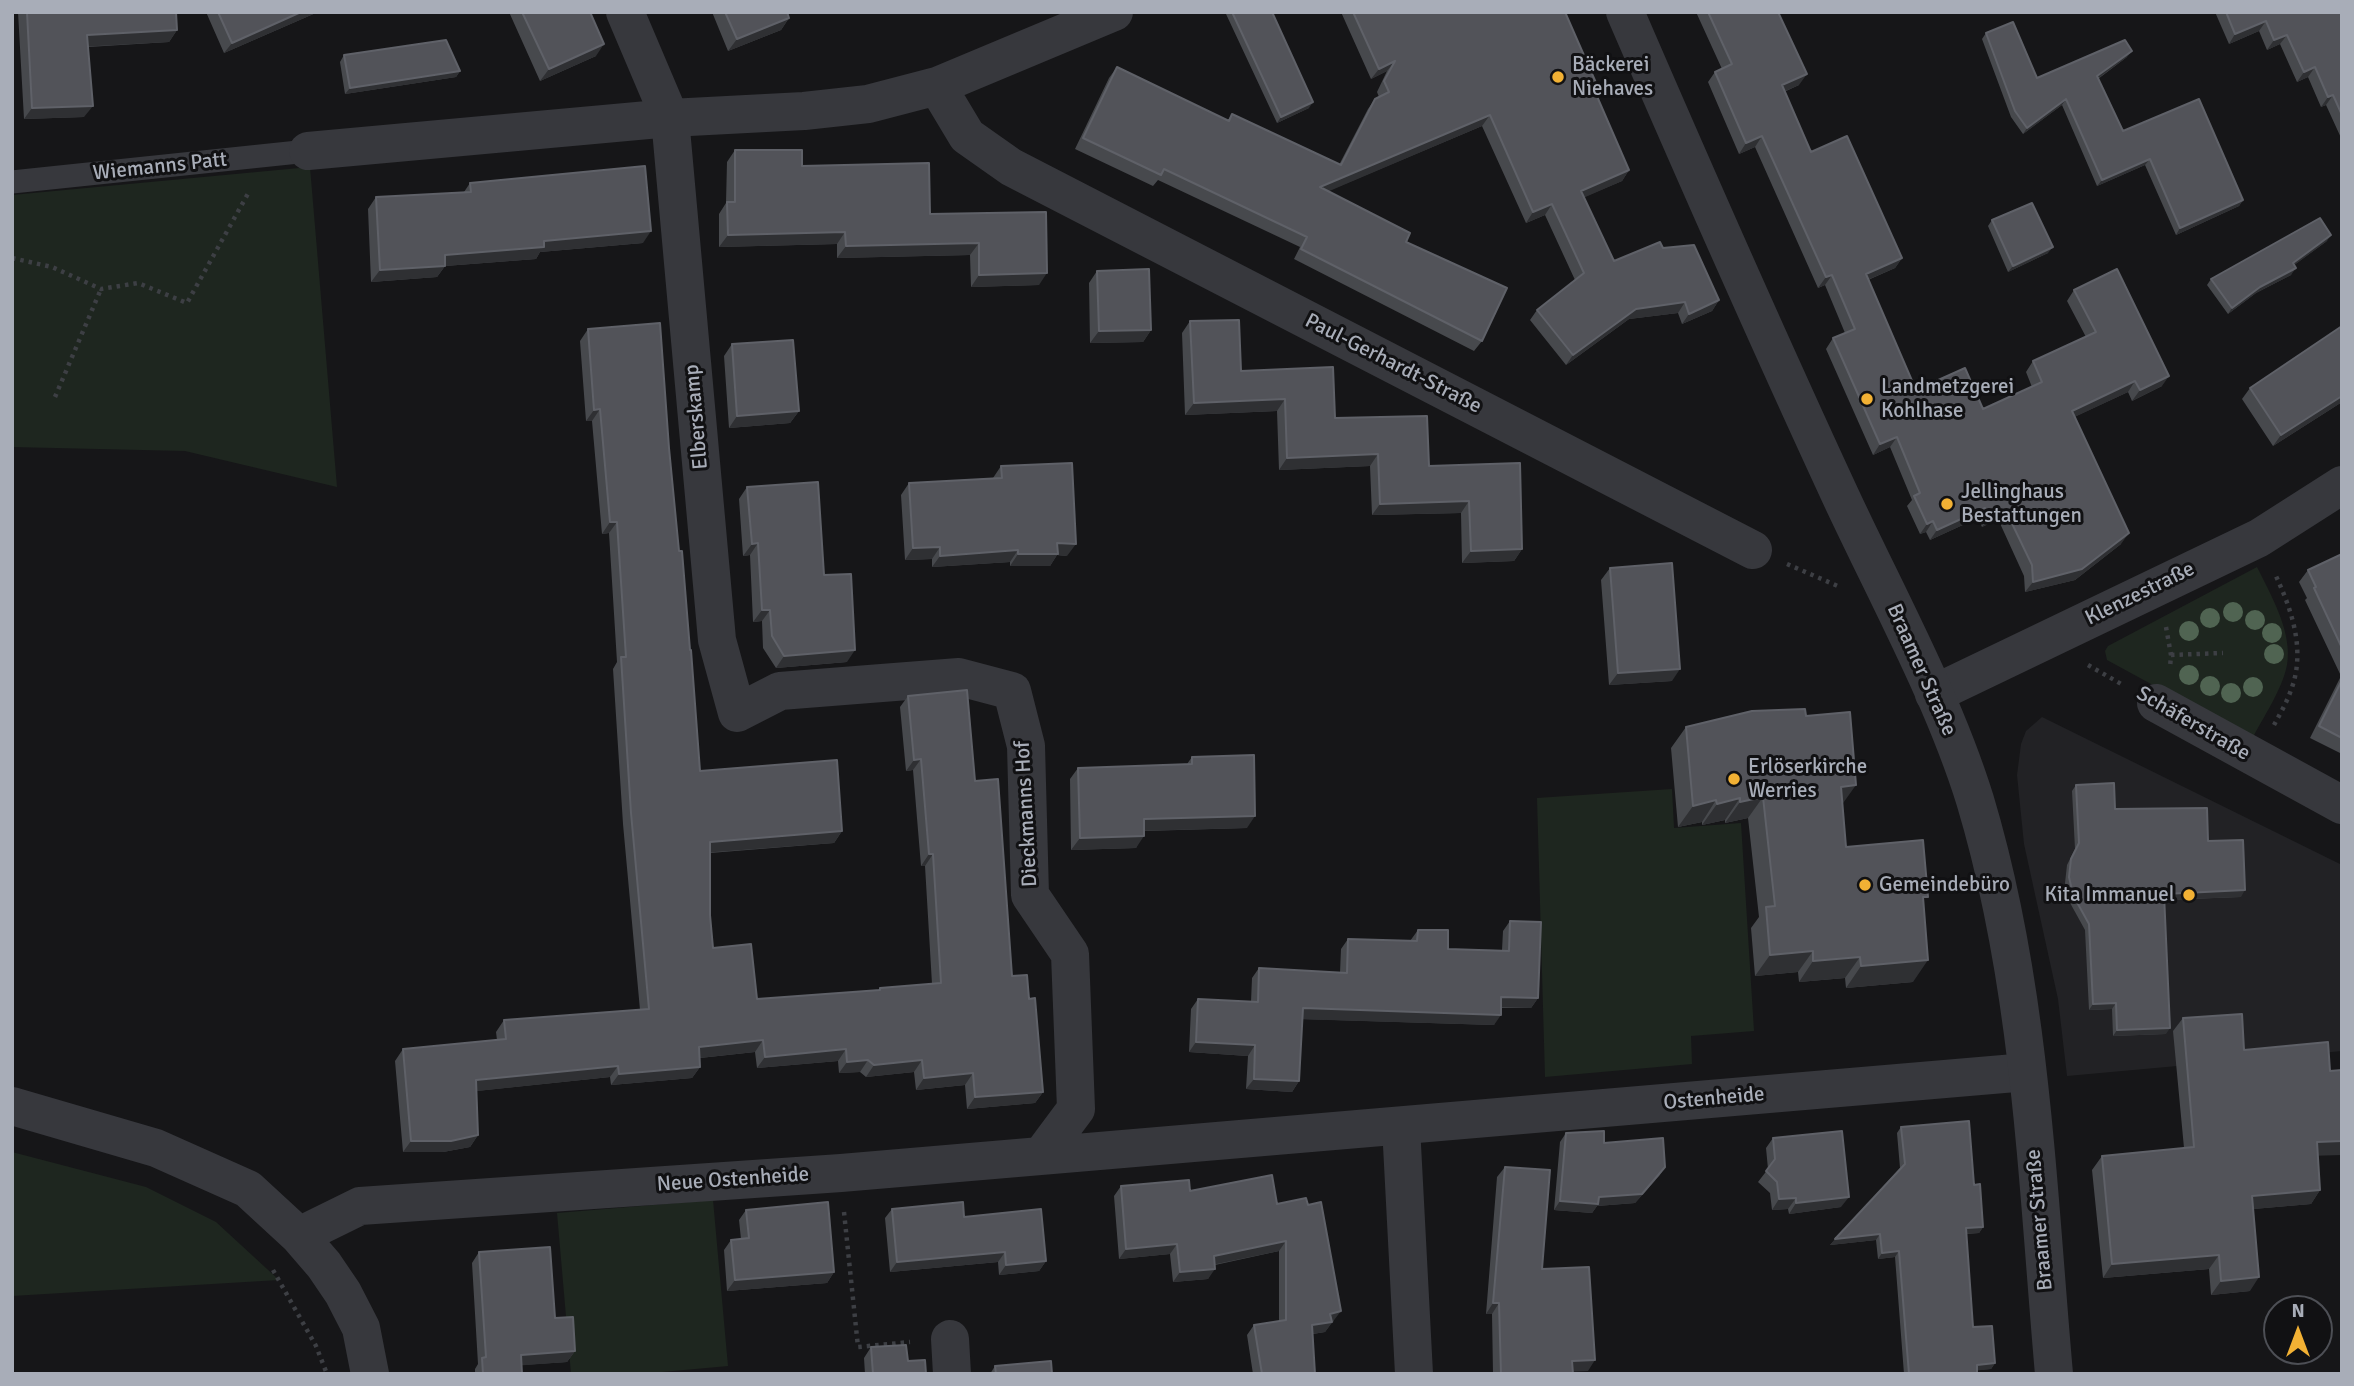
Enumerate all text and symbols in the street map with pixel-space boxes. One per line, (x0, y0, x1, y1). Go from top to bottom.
place label: Bäckerei Niehaves (1572, 52, 1653, 102)
marker: Bäckerei Niehaves (1550, 69, 1566, 85)
street label: Wiemanns Patt (92, 147, 228, 187)
street label: Paul-Gerhardt-Straße (1300, 309, 1486, 419)
street label: Elberskamp (680, 363, 714, 471)
place label: Landmetzgerei Kohlhase (1881, 374, 2014, 424)
marker: Landmetzgerei Kohlhase (1859, 391, 1875, 407)
place label: Jellinghaus Bestattungen (1961, 479, 2082, 529)
marker: Jellinghaus Bestattungen (1939, 496, 1955, 512)
street label: Klenzestraße (2081, 557, 2199, 631)
street label: Braamer Straße (1881, 600, 1961, 740)
street label: Schäferstraße (2132, 681, 2254, 767)
street label: Dieckmanns Hof (1011, 740, 1043, 888)
place label: Erlöserkirche Werries (1748, 754, 1867, 804)
marker: Erlöserkirche Werries (1726, 771, 1742, 787)
place label: Gemeindebüro (1879, 872, 2010, 898)
marker: Gemeindebüro (1857, 877, 1873, 893)
place label: Kita Immanuel (2044, 882, 2175, 908)
marker: Kita Immanuel (2181, 887, 2197, 903)
street label: Ostenheide (1662, 1082, 1766, 1116)
street label: Braamer Straße (2021, 1148, 2059, 1292)
street label: Neue Ostenheide (656, 1162, 810, 1198)
north arrow (2263, 1295, 2333, 1365)
text: N (2291, 1299, 2305, 1323)

